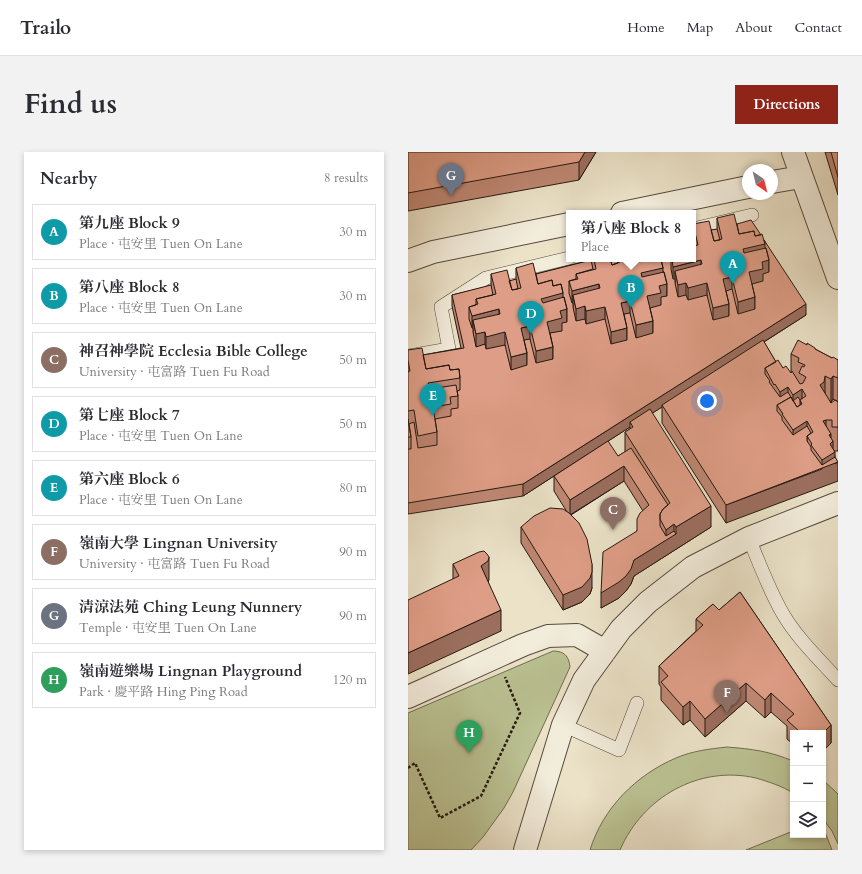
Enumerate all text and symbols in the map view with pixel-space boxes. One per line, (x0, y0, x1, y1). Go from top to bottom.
text: Trailo (20, 15, 71, 41)
text: Home (627, 18, 665, 37)
text: Map (687, 18, 713, 37)
text: About (735, 18, 772, 37)
text: Contact (794, 18, 842, 37)
text: Find us (24, 85, 117, 123)
button: Directions (735, 85, 838, 124)
pin: G (438, 163, 464, 196)
north arrow (742, 164, 778, 200)
text: Nearby (40, 167, 97, 190)
text: 8 results (324, 169, 368, 187)
popup (566, 210, 696, 262)
text: 第九座 Block 9 (79, 213, 180, 233)
text: 第八座 Block 8 (581, 218, 681, 238)
text: A (49, 223, 59, 241)
text: 30 m (339, 223, 367, 241)
text: Place · 屯安里 Tuen On Lane (79, 235, 243, 253)
text: Place (581, 238, 609, 256)
pin: A (720, 251, 746, 284)
pin: B (618, 275, 644, 308)
text: 第八座 Block 8 (79, 277, 180, 297)
text: B (49, 287, 59, 305)
text: 30 m (339, 287, 367, 305)
text: Place · 屯安里 Tuen On Lane (79, 299, 243, 317)
pin: D (518, 301, 544, 334)
text: 神召神學院 Ecclesia Bible College (79, 341, 308, 361)
text: C (49, 351, 59, 369)
text: 50 m (339, 351, 367, 369)
text: University · 屯富路 Tuen Fu Road (79, 363, 270, 381)
pin: E (420, 383, 446, 416)
your location (697, 391, 717, 411)
text: 第七座 Block 7 (79, 405, 180, 425)
text: D (48, 415, 60, 433)
text: 50 m (339, 415, 367, 433)
text: Place · 屯安里 Tuen On Lane (79, 427, 243, 445)
text: 第六座 Block 6 (79, 469, 180, 489)
text: E (50, 479, 58, 497)
text: 80 m (339, 479, 367, 497)
text: Place · 屯安里 Tuen On Lane (79, 491, 243, 509)
pin: C (600, 497, 626, 530)
text: 嶺南大學 Lingnan University (79, 533, 278, 553)
text: F (50, 543, 58, 561)
text: 90 m (339, 543, 367, 561)
text: University · 屯富路 Tuen Fu Road (79, 555, 270, 573)
text: 清涼法苑 Ching Leung Nunnery (79, 597, 302, 617)
text: G (49, 607, 59, 625)
text: 90 m (339, 607, 367, 625)
text: Temple · 屯安里 Tuen On Lane (79, 619, 257, 637)
text: 嶺南遊樂場 Lingnan Playground (79, 661, 302, 681)
text: H (48, 671, 60, 689)
text: 120 m (333, 671, 367, 689)
pin: F (714, 680, 740, 713)
text: Park · 慶平路 Hing Ping Road (79, 683, 248, 701)
pin: H (456, 720, 482, 753)
map controls (790, 730, 826, 838)
button: + (790, 730, 826, 766)
button: − (790, 766, 826, 802)
button: layers (790, 802, 826, 838)

